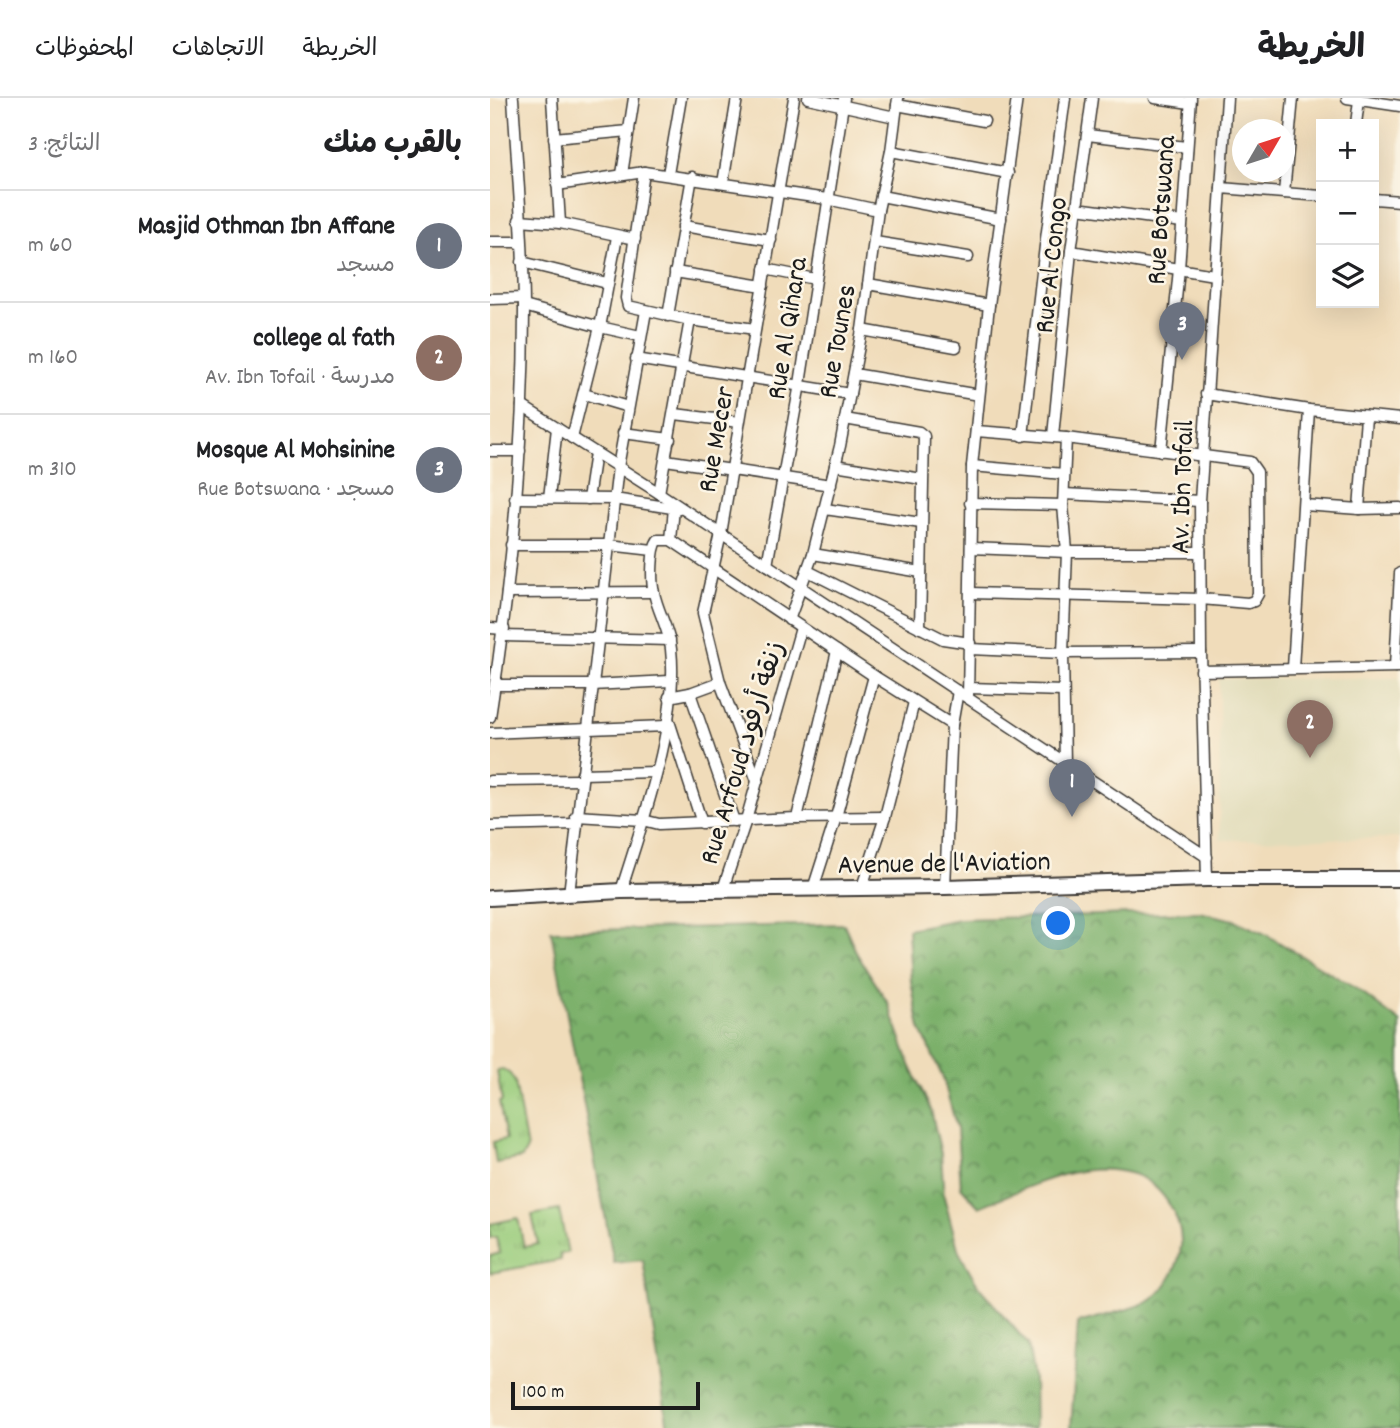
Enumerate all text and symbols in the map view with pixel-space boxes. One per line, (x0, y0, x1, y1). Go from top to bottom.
text: الخريطة (1258, 27, 1365, 74)
text: المحفوظات (35, 33, 134, 67)
text: الاتجاهات (172, 33, 265, 67)
text: الخريطة (303, 33, 377, 67)
north arrow (1232, 119, 1295, 182)
map controls (1316, 119, 1379, 308)
button: + (1316, 119, 1379, 182)
text: بالقرب منك (324, 125, 462, 168)
text: النتائج: 3 (28, 129, 100, 162)
street label: Rue Botswana (1139, 134, 1189, 286)
button: − (1316, 182, 1379, 245)
street label: Rue Al Congo (1027, 195, 1081, 336)
text: Masjid Othman Ibn Affane (138, 209, 395, 246)
text: 60 m (28, 230, 73, 263)
text: 1 (436, 230, 442, 263)
button: layers (1316, 245, 1379, 308)
text: مسجد (336, 250, 395, 283)
street label: Rue Al Qihara (759, 254, 821, 403)
street label: Rue Tounes (810, 282, 870, 402)
pin: 3 (1159, 302, 1205, 360)
text: college al fath (253, 321, 395, 358)
text: 160 m (28, 342, 78, 375)
text: 2 (434, 342, 444, 375)
text: مدرسة · Av. Ibn Tofail (205, 362, 395, 395)
street label: Rue Mecer (690, 383, 748, 496)
street label: Av. Ibn Tofail (1163, 419, 1207, 555)
text: Mosque Al Mohsinine (196, 433, 395, 470)
text: 310 m (28, 454, 77, 487)
text: 3 (434, 454, 444, 487)
text: مسجد · Rue Botswana (197, 474, 395, 507)
street label: Rue Arfoud زنقة أرفود (692, 637, 798, 870)
pin: 2 (1287, 700, 1333, 758)
pin: 1 (1049, 759, 1095, 817)
street label: Avenue de l'Aviation (837, 844, 1051, 888)
your location (1041, 906, 1075, 940)
scale bar (511, 1379, 700, 1411)
text: 100 m (522, 1380, 564, 1407)

